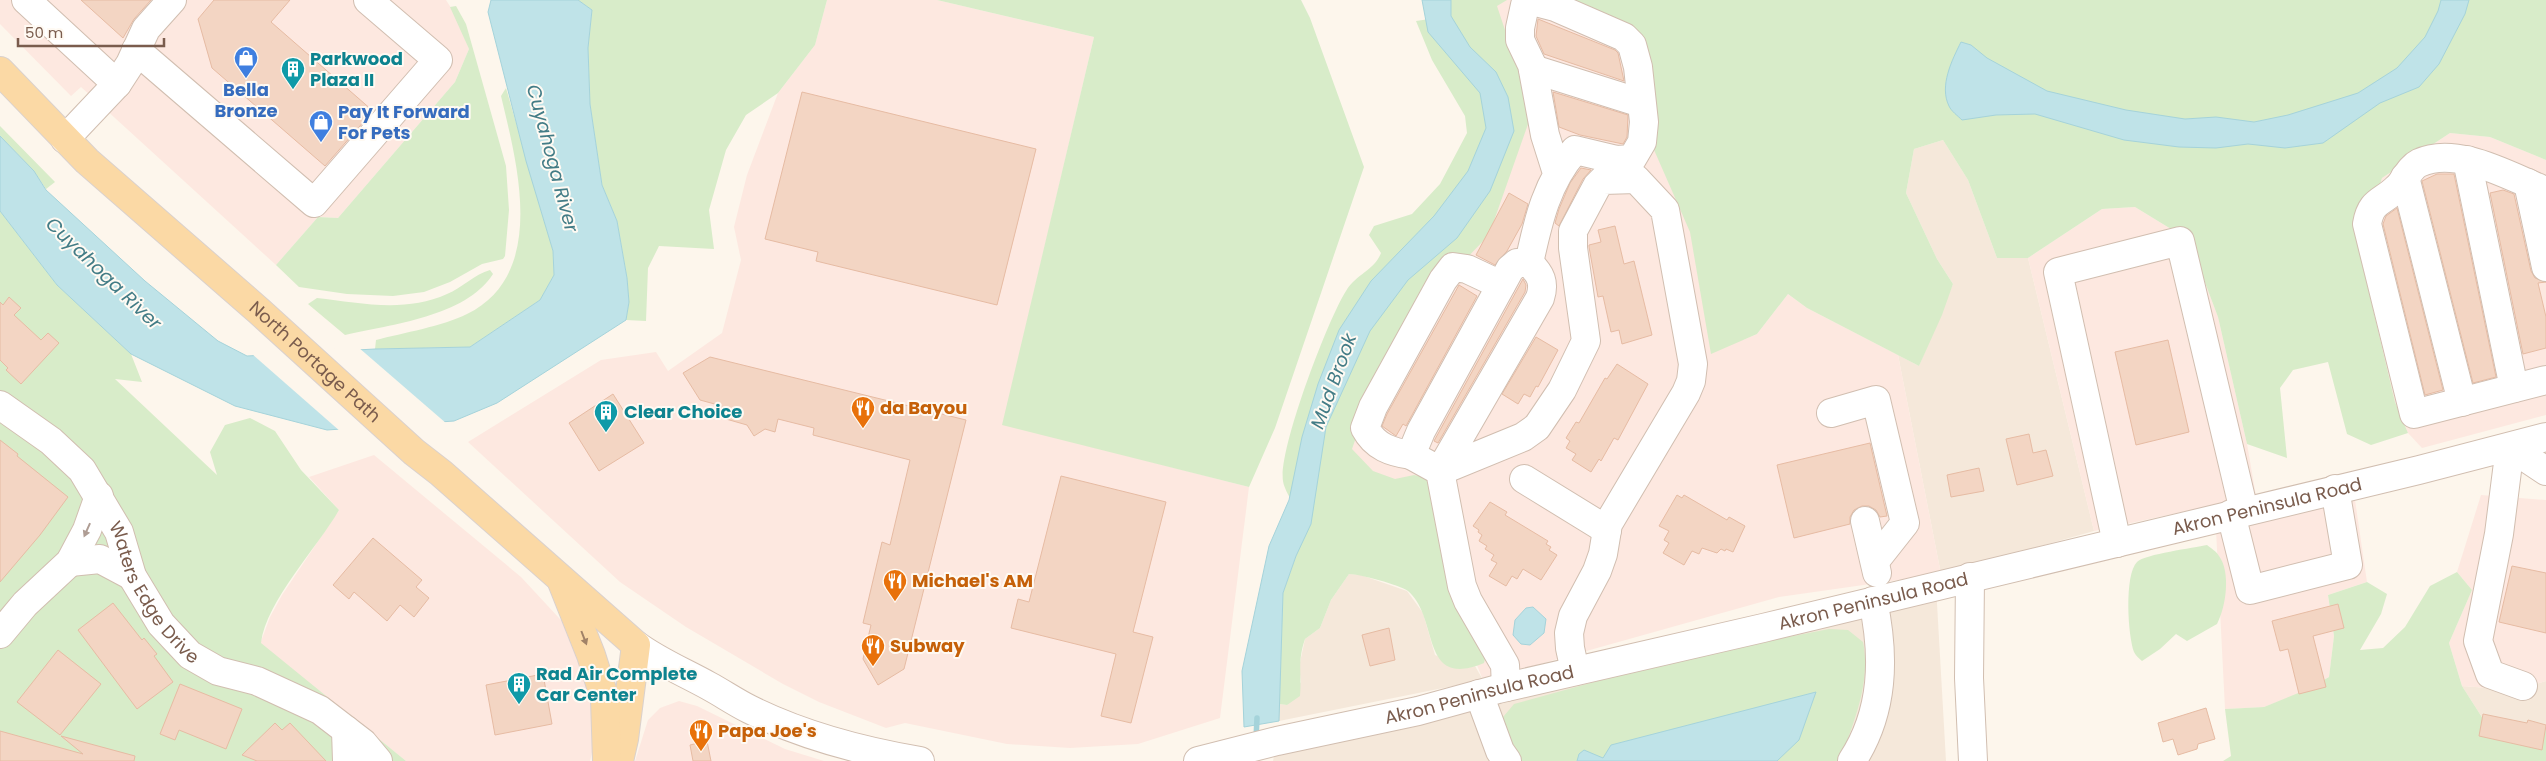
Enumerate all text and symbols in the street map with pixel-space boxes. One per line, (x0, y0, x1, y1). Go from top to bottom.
scale bar (18, 15, 164, 47)
text: 50 m (25, 22, 63, 43)
shop icon: Bella Bronze (233, 45, 259, 79)
place label: Parkwood Plaza II (310, 46, 403, 92)
building icon: Parkwood Plaza II (280, 56, 306, 90)
place label: Bella Bronze (214, 77, 278, 123)
water label: Cuyahoga River (520, 81, 585, 236)
place label: Pay It Forward For Pets (338, 99, 470, 145)
shop icon: Pay It Forward For Pets (308, 109, 334, 143)
water label: Cuyahoga River (40, 211, 168, 336)
street label: North Portage Path (244, 295, 387, 428)
water label: Mud Brook (1304, 328, 1364, 433)
restaurant icon: da Bayou (850, 395, 876, 429)
place label: da Bayou (880, 395, 967, 420)
building icon: Clear Choice (593, 399, 619, 433)
place label: Clear Choice (624, 399, 742, 424)
street label: Akron Peninsula Road (2170, 471, 2364, 541)
street label: Waters Edge Drive (103, 516, 203, 669)
one-way arrow (82, 523, 90, 537)
street label: Akron Peninsula Road (1776, 566, 1971, 636)
restaurant icon: Michael's AM (882, 568, 908, 602)
place label: Michael's AM (912, 568, 1033, 593)
one-way arrow (580, 631, 588, 646)
restaurant icon: Subway (860, 633, 886, 667)
place label: Subway (890, 633, 965, 658)
street label: Akron Peninsula Road (1382, 659, 1576, 730)
place label: Rad Air Complete Car Center (536, 661, 697, 707)
building icon: Rad Air Complete Car Center (506, 671, 532, 705)
restaurant icon: Papa Joe's (688, 718, 714, 752)
place label: Papa Joe's (718, 718, 817, 743)

